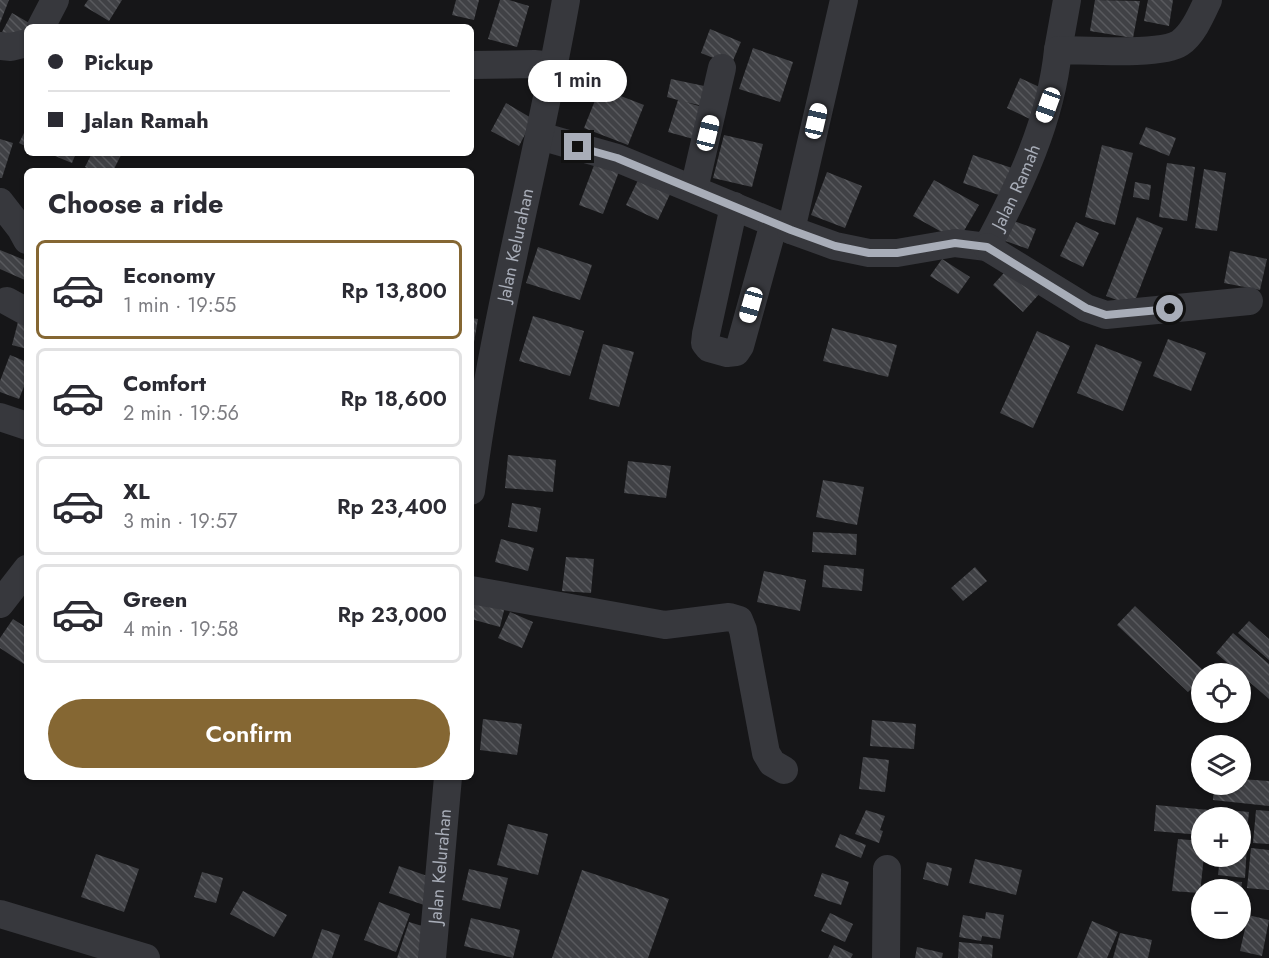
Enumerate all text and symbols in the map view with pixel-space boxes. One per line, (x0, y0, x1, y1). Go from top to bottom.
text: Pickup (84, 46, 153, 78)
callout: 1 min (528, 60, 628, 102)
text: 1 min (553, 66, 602, 95)
car (1033, 85, 1063, 125)
car (803, 101, 829, 141)
text: Jalan Ramah (84, 104, 209, 136)
car (695, 113, 721, 153)
route end (564, 133, 591, 160)
street label: Jalan Ramah (984, 140, 1047, 236)
text: Choose a ride (48, 184, 223, 223)
street label: Jalan Kelurahan (490, 186, 540, 306)
text: Economy (123, 259, 215, 291)
icon: car (51, 263, 105, 317)
text: Rp 13,800 (341, 274, 447, 306)
car (737, 285, 765, 325)
text: 1 min · 19:55 (123, 291, 236, 320)
route start (1156, 295, 1183, 322)
text: Comfort (123, 367, 206, 399)
icon: car (51, 371, 105, 425)
text: Rp 18,600 (340, 382, 447, 414)
text: 2 min · 19:56 (123, 399, 239, 428)
text: XL (123, 475, 150, 507)
icon: car (51, 479, 105, 533)
text: Rp 23,400 (337, 490, 447, 522)
text: 3 min · 19:57 (123, 507, 238, 536)
text: Green (123, 583, 187, 615)
icon: car (51, 587, 105, 641)
text: Rp 23,000 (337, 598, 447, 630)
text: 4 min · 19:58 (123, 615, 239, 644)
map controls (1191, 663, 1251, 939)
button: locate (1191, 663, 1251, 723)
button: Confirm (48, 699, 450, 768)
button: layers (1191, 735, 1251, 795)
button: + (1191, 807, 1251, 867)
street label: Jalan Kelurahan (422, 808, 458, 927)
button: − (1191, 879, 1251, 939)

